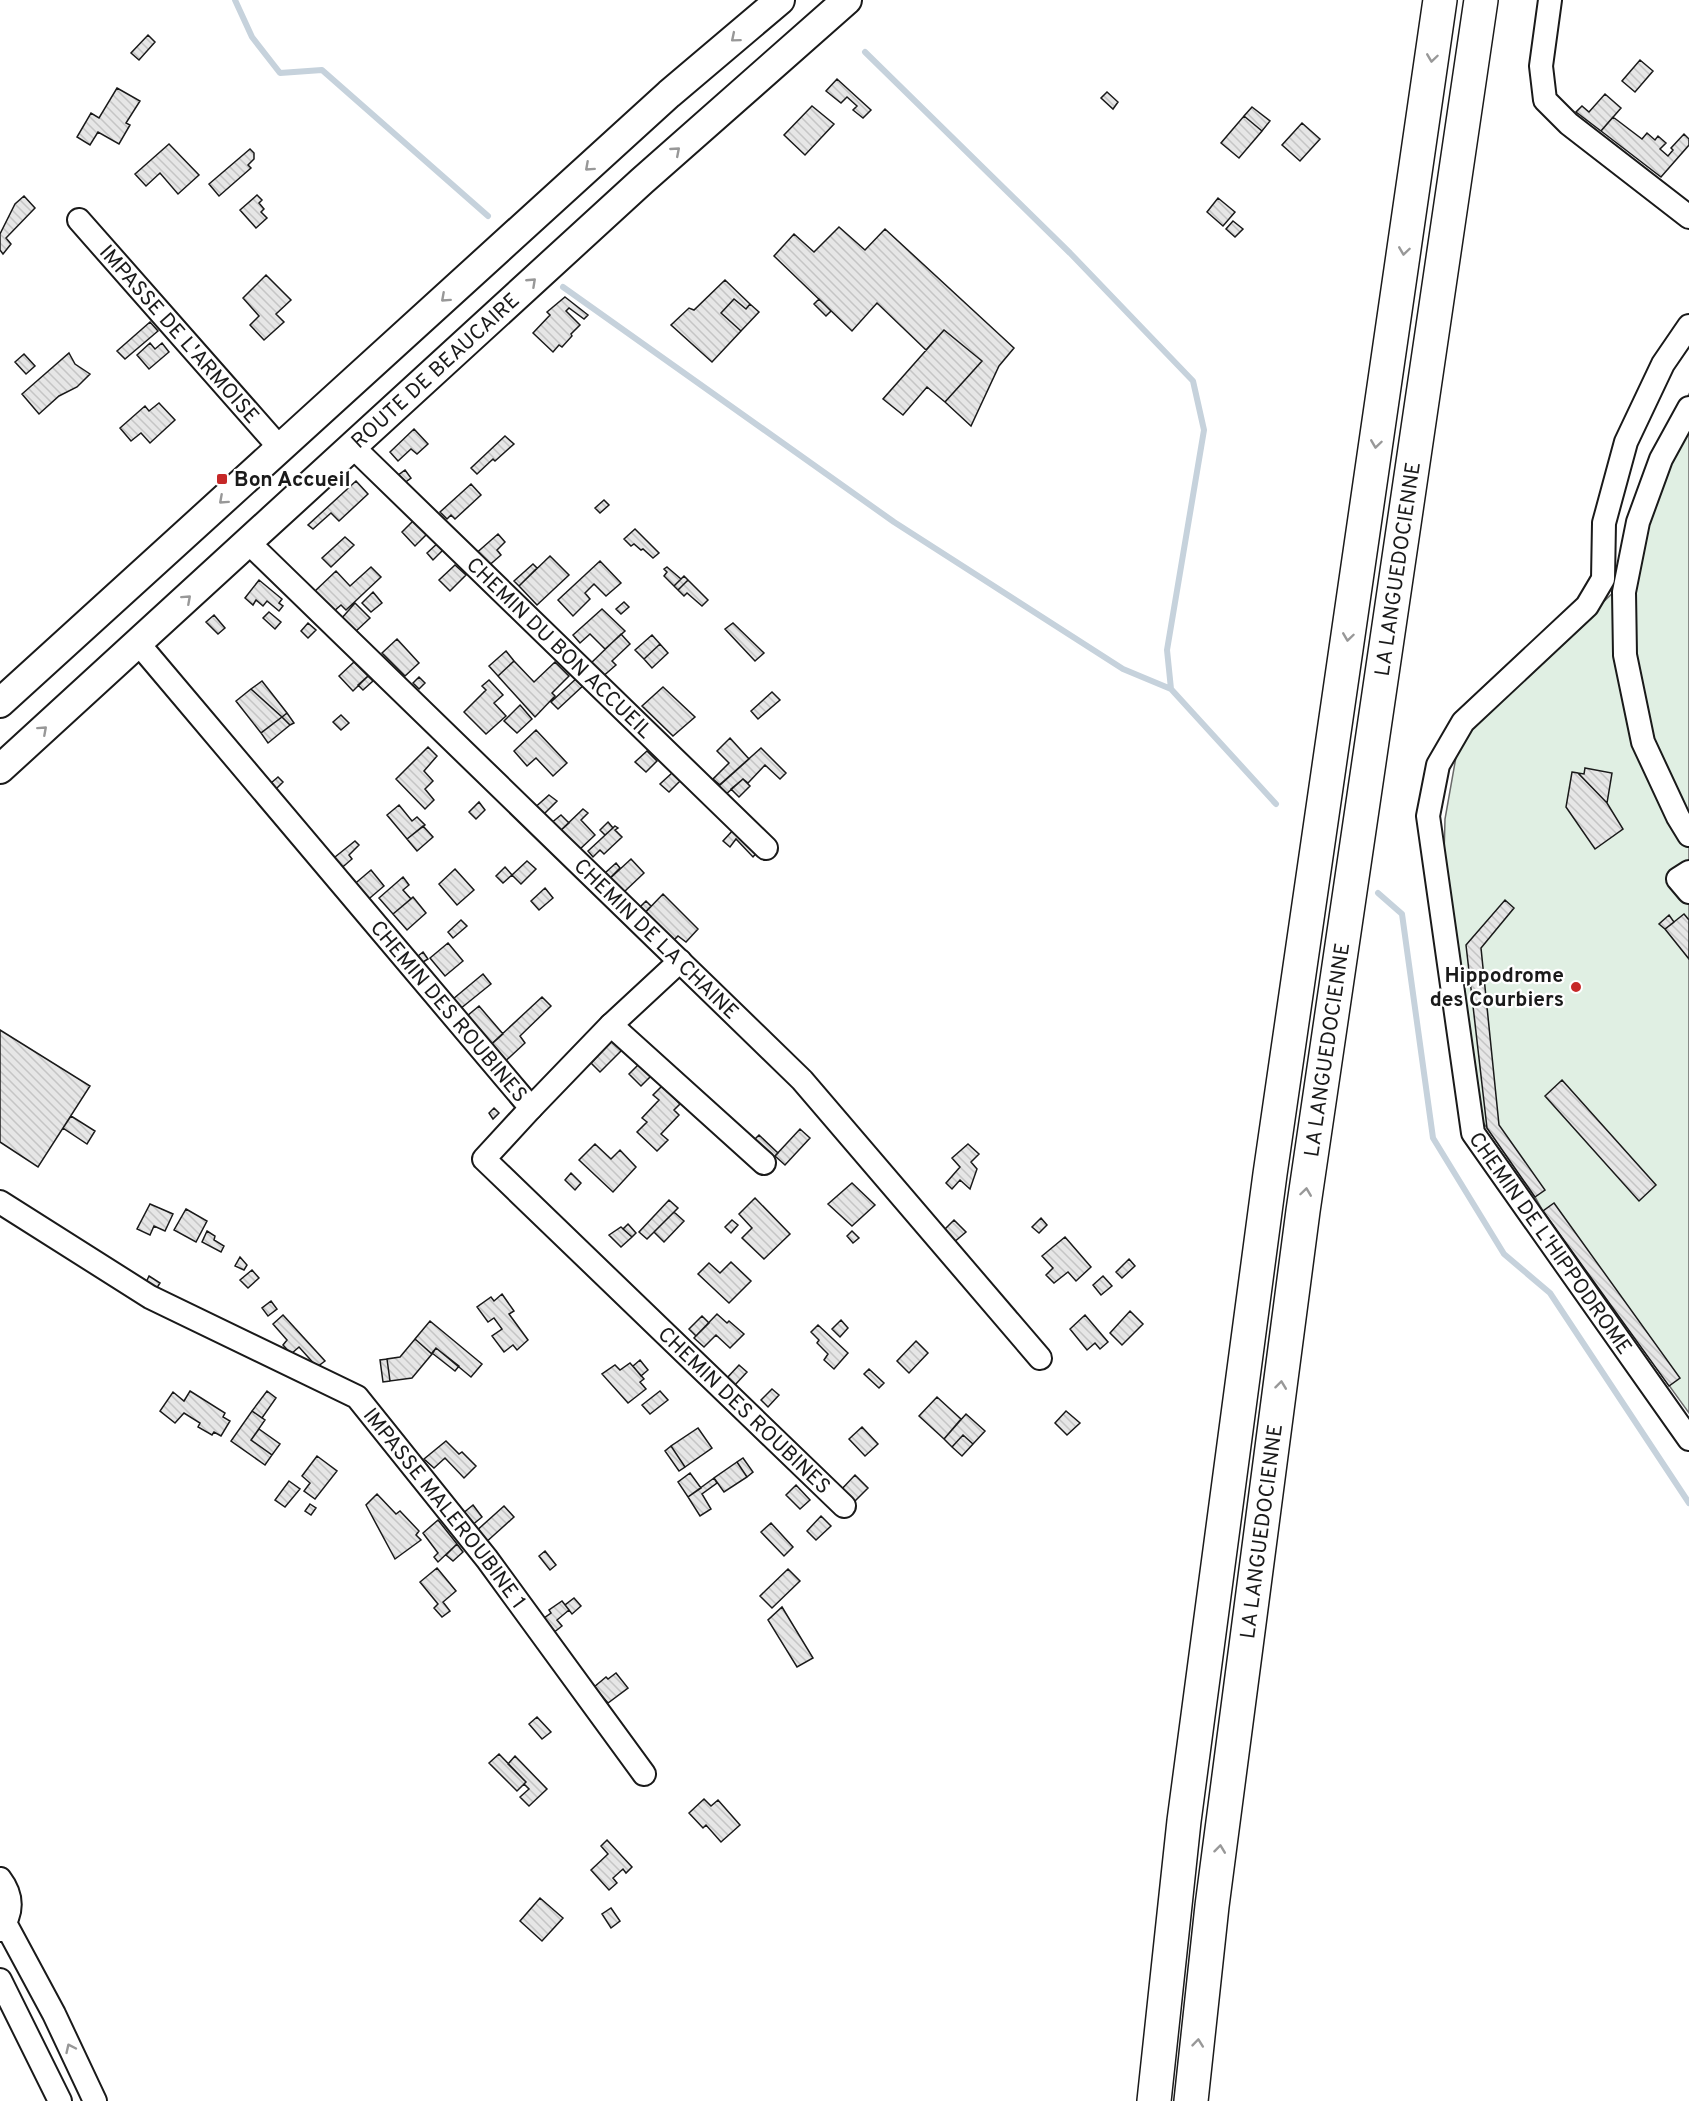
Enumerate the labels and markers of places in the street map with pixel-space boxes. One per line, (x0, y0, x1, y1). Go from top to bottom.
place label: Bon Accueil (234, 467, 351, 494)
marker: Bon Accueil (215, 472, 229, 486)
place label: Hippodrome des Courbiers (1430, 963, 1564, 1014)
marker: Hippodrome des Courbiers (1569, 980, 1583, 994)

